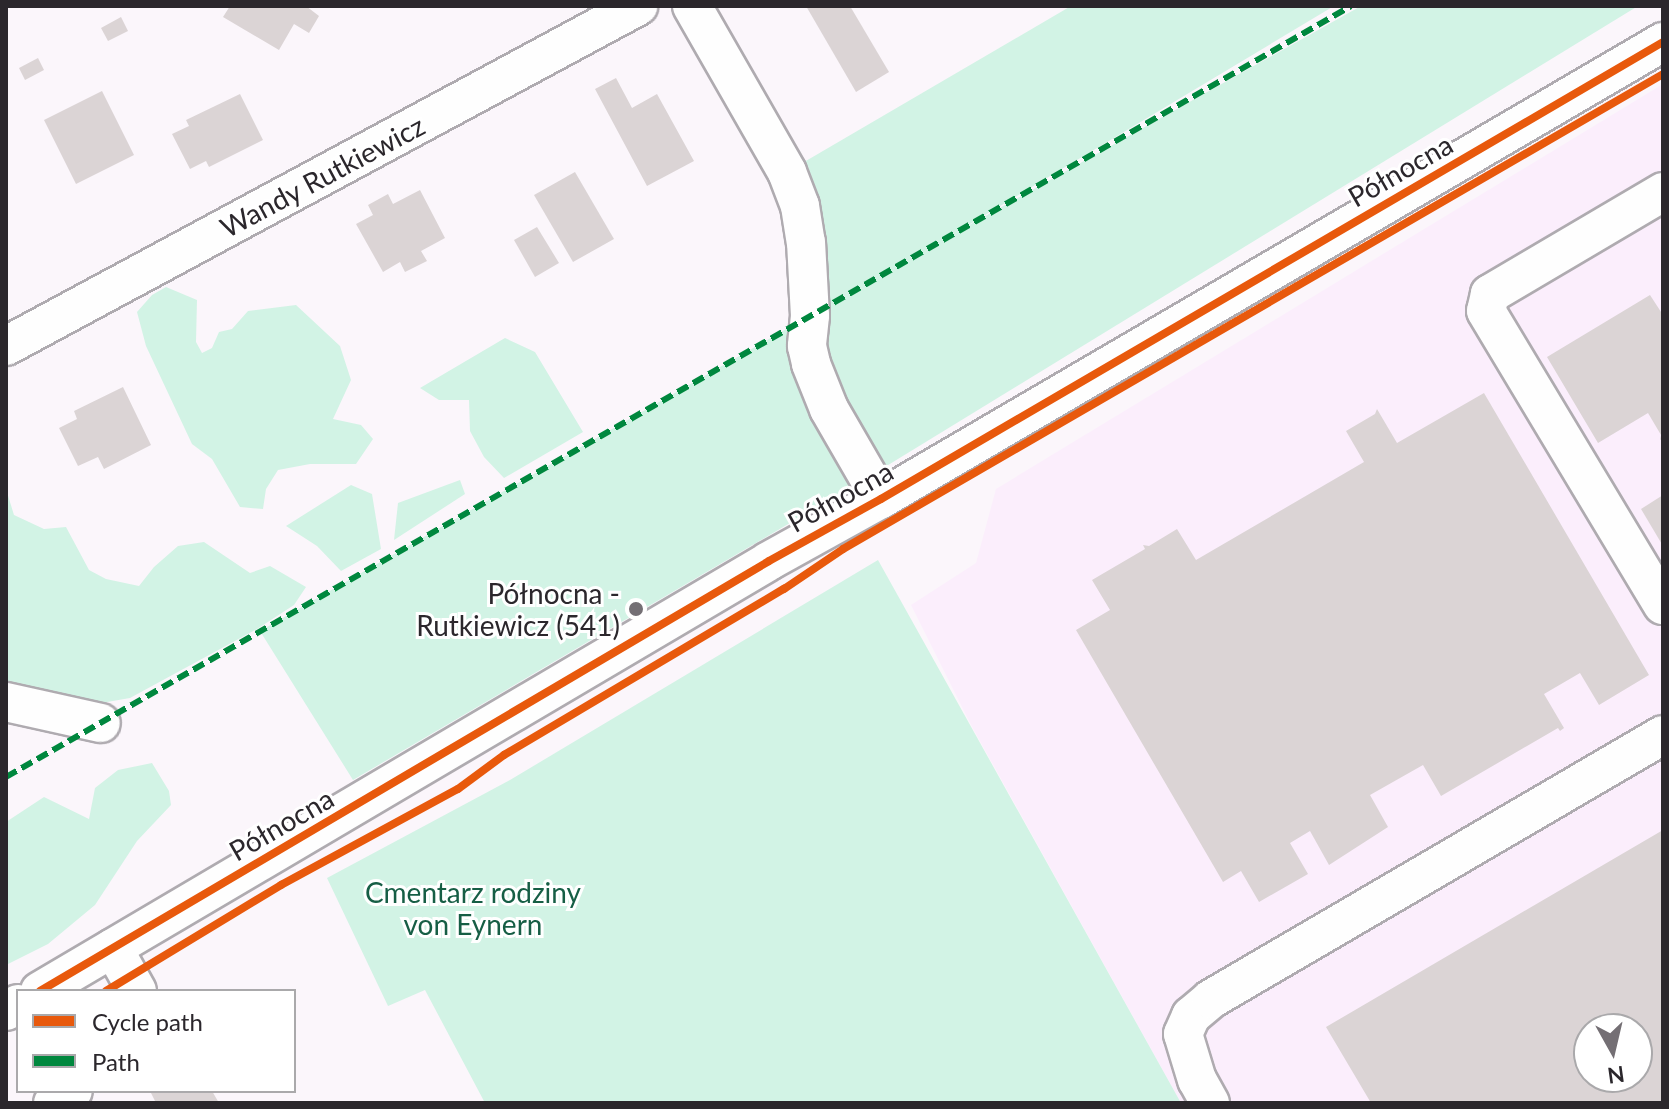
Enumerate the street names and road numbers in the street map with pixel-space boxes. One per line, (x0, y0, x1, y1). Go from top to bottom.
street label: Wandy Rutkiewicz (214, 108, 430, 244)
street label: Północna (1342, 127, 1458, 213)
street label: Północna (782, 453, 898, 539)
street label: Północna (223, 781, 339, 867)

